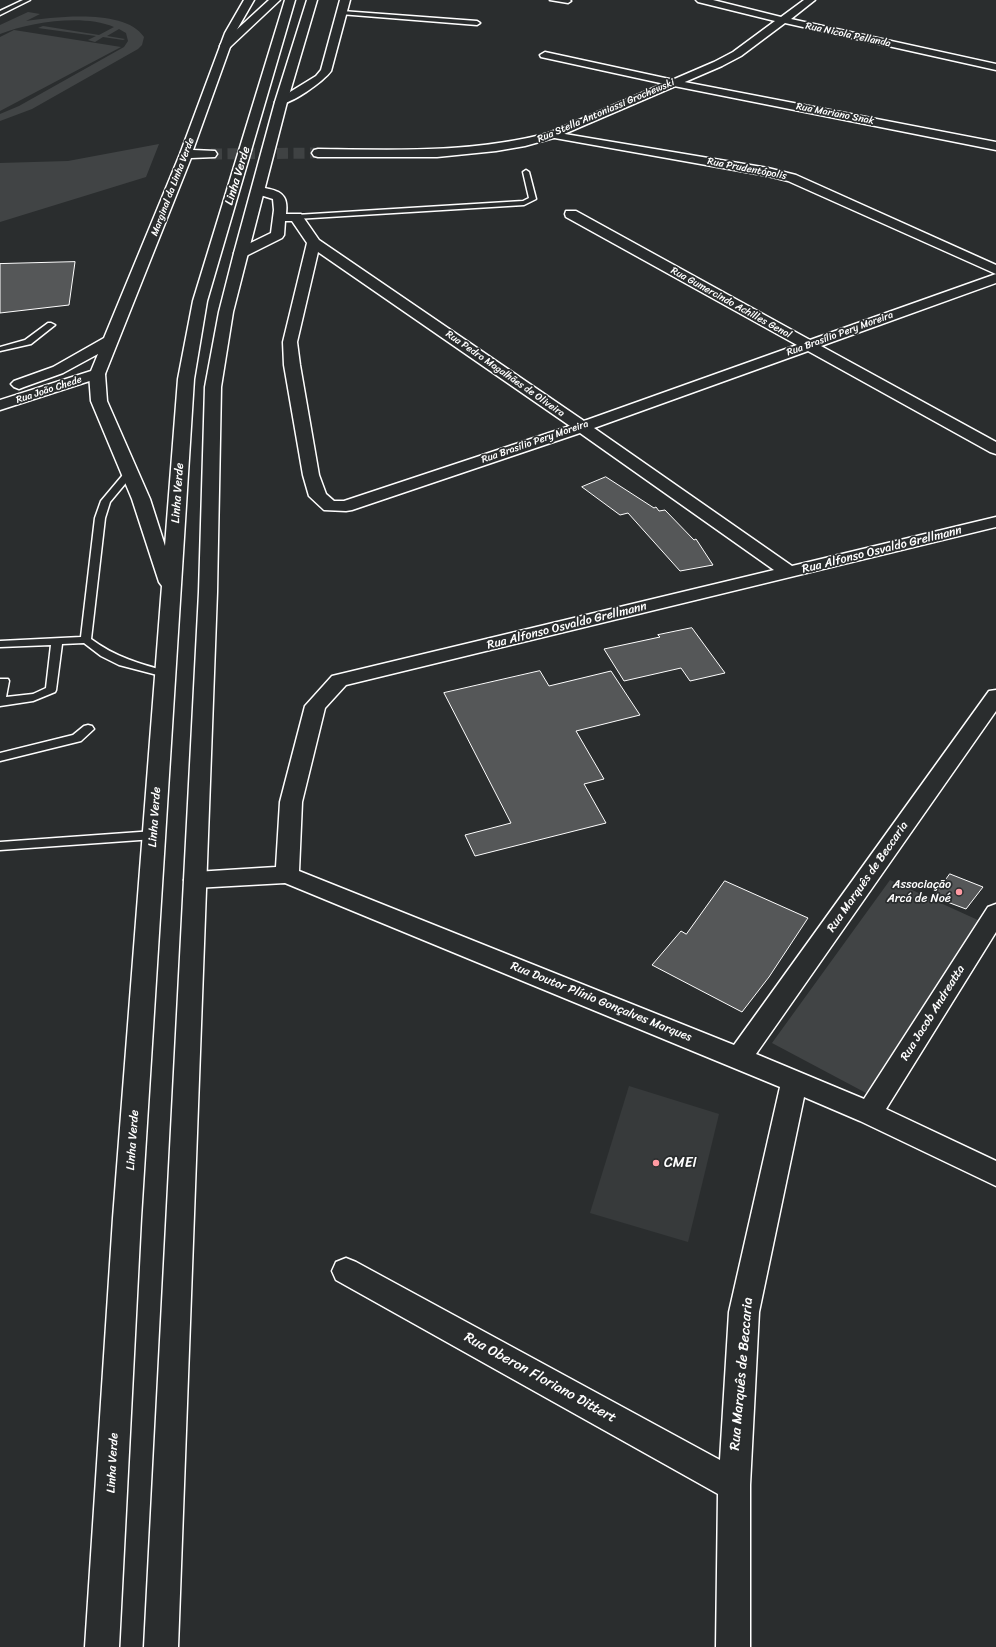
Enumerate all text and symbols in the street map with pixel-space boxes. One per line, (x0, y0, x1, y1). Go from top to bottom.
street label: Rua Nicola Pellanda (804, 20, 892, 50)
street label: Rua Stella Antoniassi Grochewski (536, 77, 676, 145)
street label: Rua Mariano Snak (795, 101, 875, 127)
street label: Marginal da Linha Verde (149, 136, 197, 238)
street label: Linha Verde (222, 145, 254, 207)
street label: Rua Prudentópolis (706, 155, 788, 183)
street label: Rua Gumercindo Achilles Genol (669, 265, 793, 341)
street label: Rua Brasílio Pery Moreira (785, 309, 895, 359)
street label: Rua Pedro Magalhães de Oliveira (443, 328, 567, 420)
street label: Rua João Chede (15, 374, 83, 406)
street label: Rua Brasílio Pery Moreira (480, 418, 590, 466)
street label: Linha Verde (169, 462, 187, 524)
street label: Rua Alfonso Osvaldo Grellmann (801, 523, 963, 577)
street label: Rua Alfonso Osvaldo Grellmann (486, 599, 648, 653)
street label: Linha Verde (146, 786, 164, 848)
street label: Rua Marquês de Beccaria (824, 819, 912, 935)
place label: Associação Arcá de Noé (887, 878, 951, 906)
marker: Associação Arcá de Noé (954, 887, 964, 897)
street label: Rua Doutor Plínio Gonçalves Marques (508, 959, 694, 1045)
street label: Rua Jacob Andreatta (898, 963, 968, 1063)
street label: Linha Verde (124, 1109, 142, 1171)
place label: CMEI (664, 1155, 697, 1171)
marker: CMEI (651, 1158, 661, 1168)
street label: Rua Marquês de Beccaria (727, 1297, 757, 1451)
street label: Rua Oberon Floriano Dittert (461, 1329, 619, 1427)
street label: Linha Verde (104, 1432, 122, 1494)

